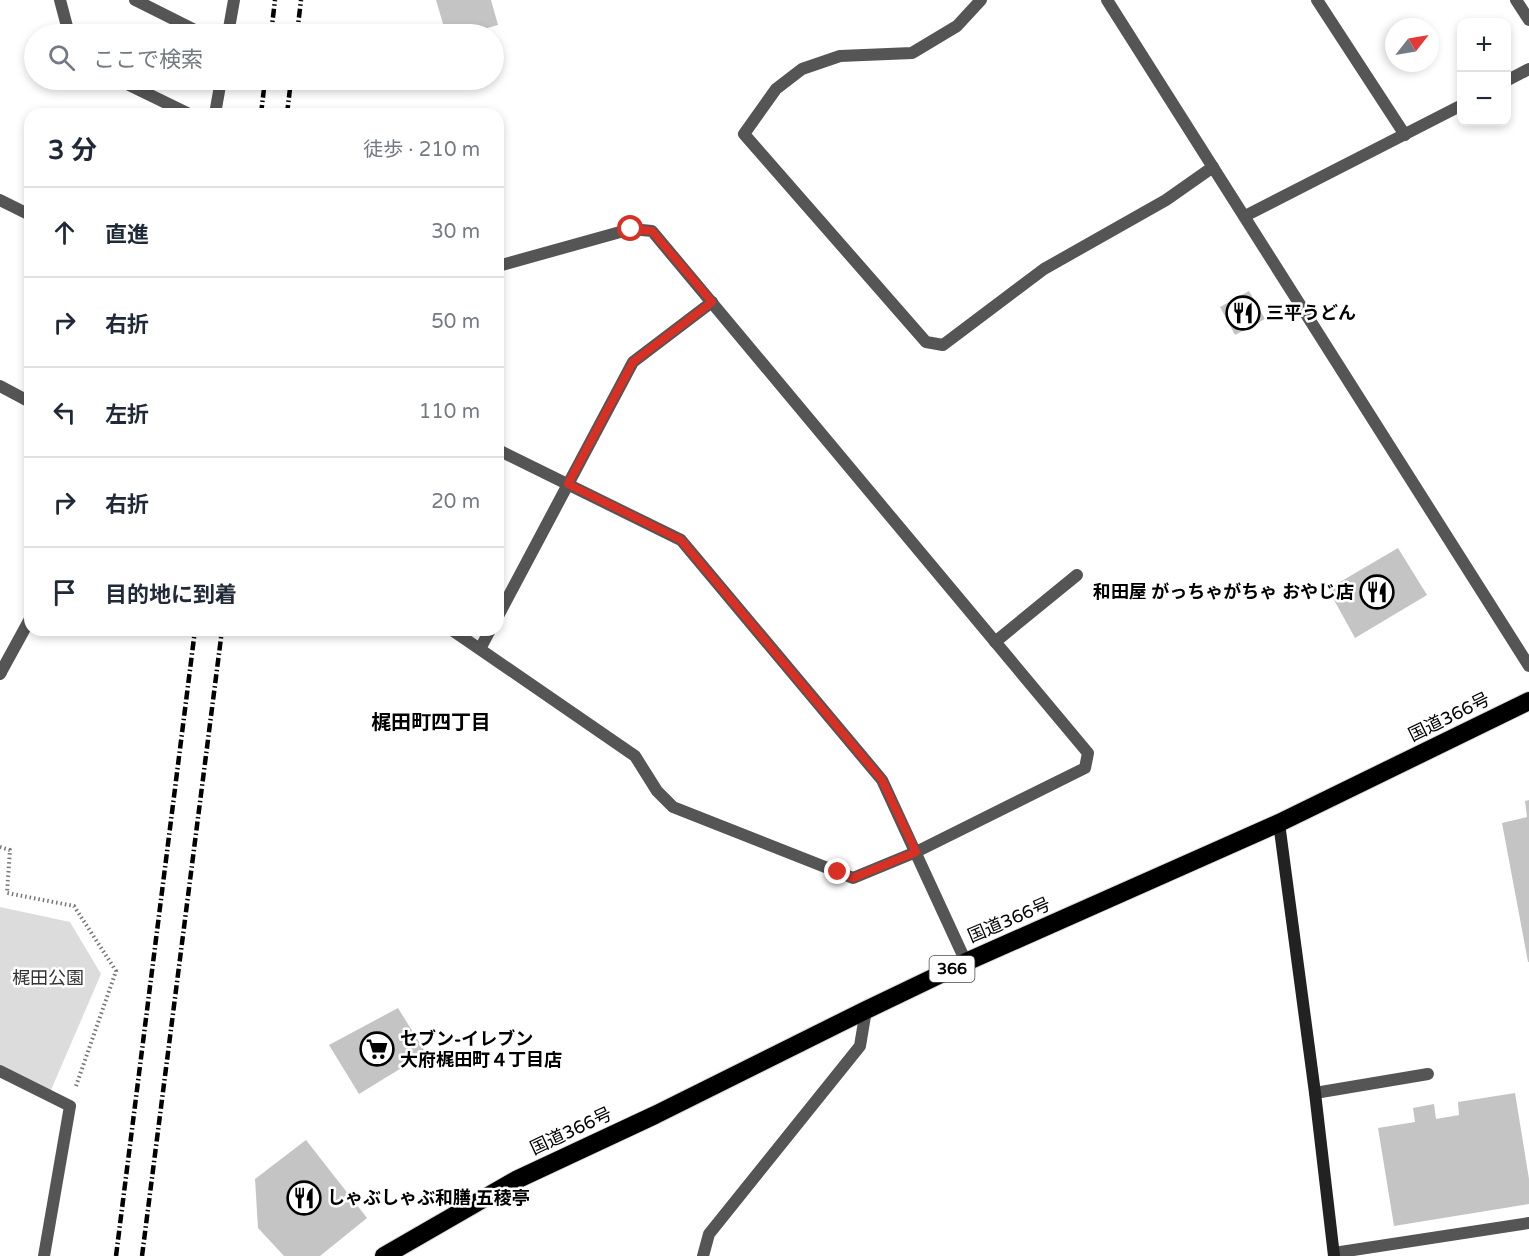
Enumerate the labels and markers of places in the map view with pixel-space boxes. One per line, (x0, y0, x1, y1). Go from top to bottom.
restaurant icon: 三平うどん (1225, 295, 1261, 331)
place label: 三平うどん (1266, 302, 1356, 324)
restaurant icon: 和田屋 がっちゃがちゃ おやじ店 (1359, 574, 1395, 610)
place label: 和田屋 がっちゃがちゃ おやじ店 (1093, 581, 1354, 603)
place label: セブン-イレブン 大府梶田町４丁目店 (400, 1028, 562, 1071)
supermarket icon: セブン-イレブン 大府梶田町４丁目店 (359, 1031, 395, 1067)
restaurant icon: しゃぶしゃぶ和膳 五稜亭 (286, 1180, 322, 1216)
place label: しゃぶしゃぶ和膳 五稜亭 (327, 1187, 530, 1209)

